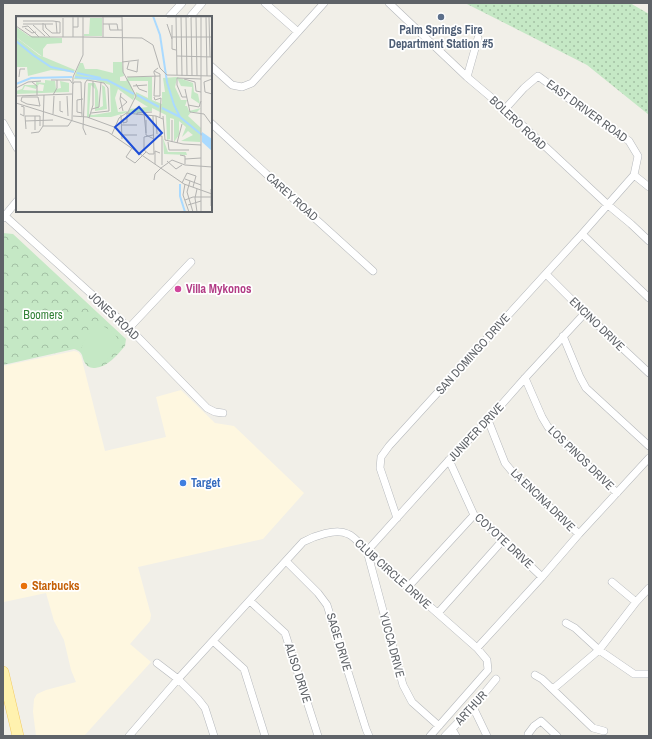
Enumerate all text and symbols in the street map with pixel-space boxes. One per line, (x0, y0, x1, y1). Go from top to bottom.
marker: Palm Springs Fire Department Station #5 (436, 12, 446, 22)
inset map (16, 16, 212, 212)
place label: Palm Springs Fire Department Station #5 (389, 22, 494, 52)
street label: EAST DRIVER ROAD (543, 76, 631, 146)
street label: BOLERO ROAD (486, 93, 550, 153)
street label: CAREY ROAD (263, 169, 321, 225)
place label: Villa Mykonos (186, 281, 252, 297)
marker: Villa Mykonos (173, 284, 183, 294)
street label: JONES ROAD (85, 288, 143, 344)
street label: ENCINO DRIVE (566, 294, 628, 354)
park label: Boomers (23, 307, 63, 323)
street label: SAN DOMINGO DRIVE (432, 310, 514, 398)
street label: JUNIPER DRIVE (445, 399, 507, 465)
street label: LOS PINOS DRIVE (545, 422, 617, 494)
street label: LA ENCINA DRIVE (507, 465, 579, 535)
place label: Target (191, 475, 221, 491)
marker: Target (178, 478, 188, 488)
street label: COYOTE DRIVE (471, 510, 537, 572)
street label: CLUB CIRCLE DRIVE (351, 535, 435, 613)
place label: Starbucks (32, 578, 80, 594)
marker: Starbucks (19, 581, 29, 591)
street label: SAGE DRIVE (323, 611, 355, 673)
street label: YUCCA DRIVE (376, 611, 408, 679)
street label: ALISO DRIVE (281, 640, 315, 705)
street label: ARTHUR (451, 687, 491, 729)

